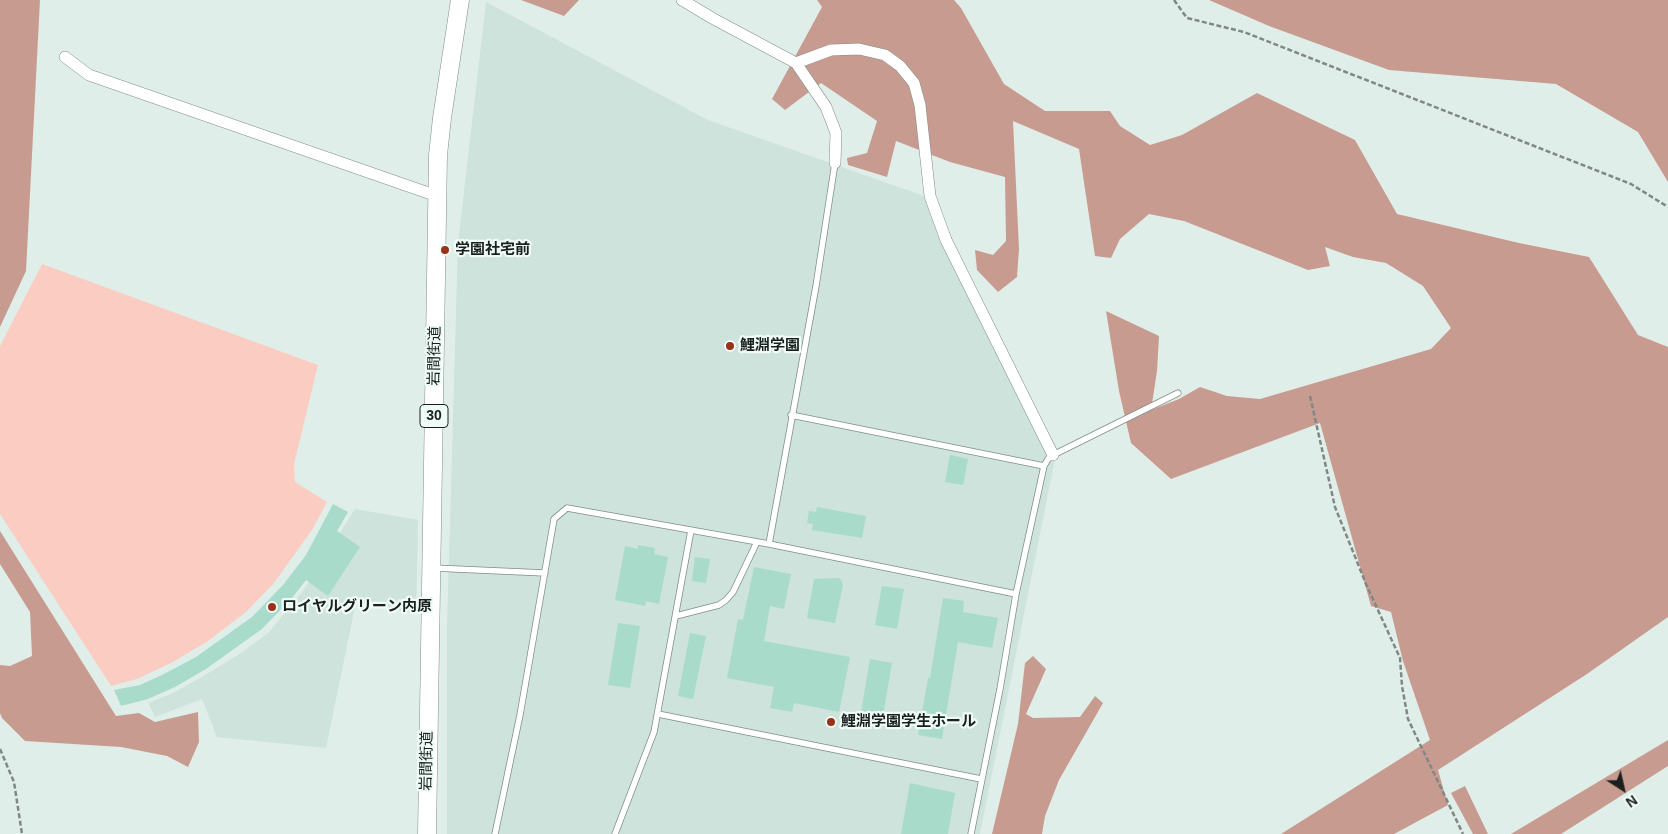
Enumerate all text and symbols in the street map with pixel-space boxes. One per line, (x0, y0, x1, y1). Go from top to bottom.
place label: 学園社宅前 (455, 241, 530, 259)
marker: 学園社宅前 (439, 244, 451, 256)
street label: 岩間街道 (425, 326, 445, 386)
place label: 鯉淵学園 (740, 337, 800, 355)
marker: 鯉淵学園 (724, 340, 736, 352)
road number: 30 (420, 404, 448, 428)
place label: ロイヤルグリーン内原 (282, 598, 432, 616)
marker: ロイヤルグリーン内原 (266, 601, 278, 613)
place label: 鯉淵学園学生ホール (841, 713, 976, 731)
marker: 鯉淵学園学生ホール (825, 716, 837, 728)
street label: 岩間街道 (417, 731, 437, 791)
north arrow (1598, 764, 1648, 814)
text: N (1623, 792, 1640, 811)

